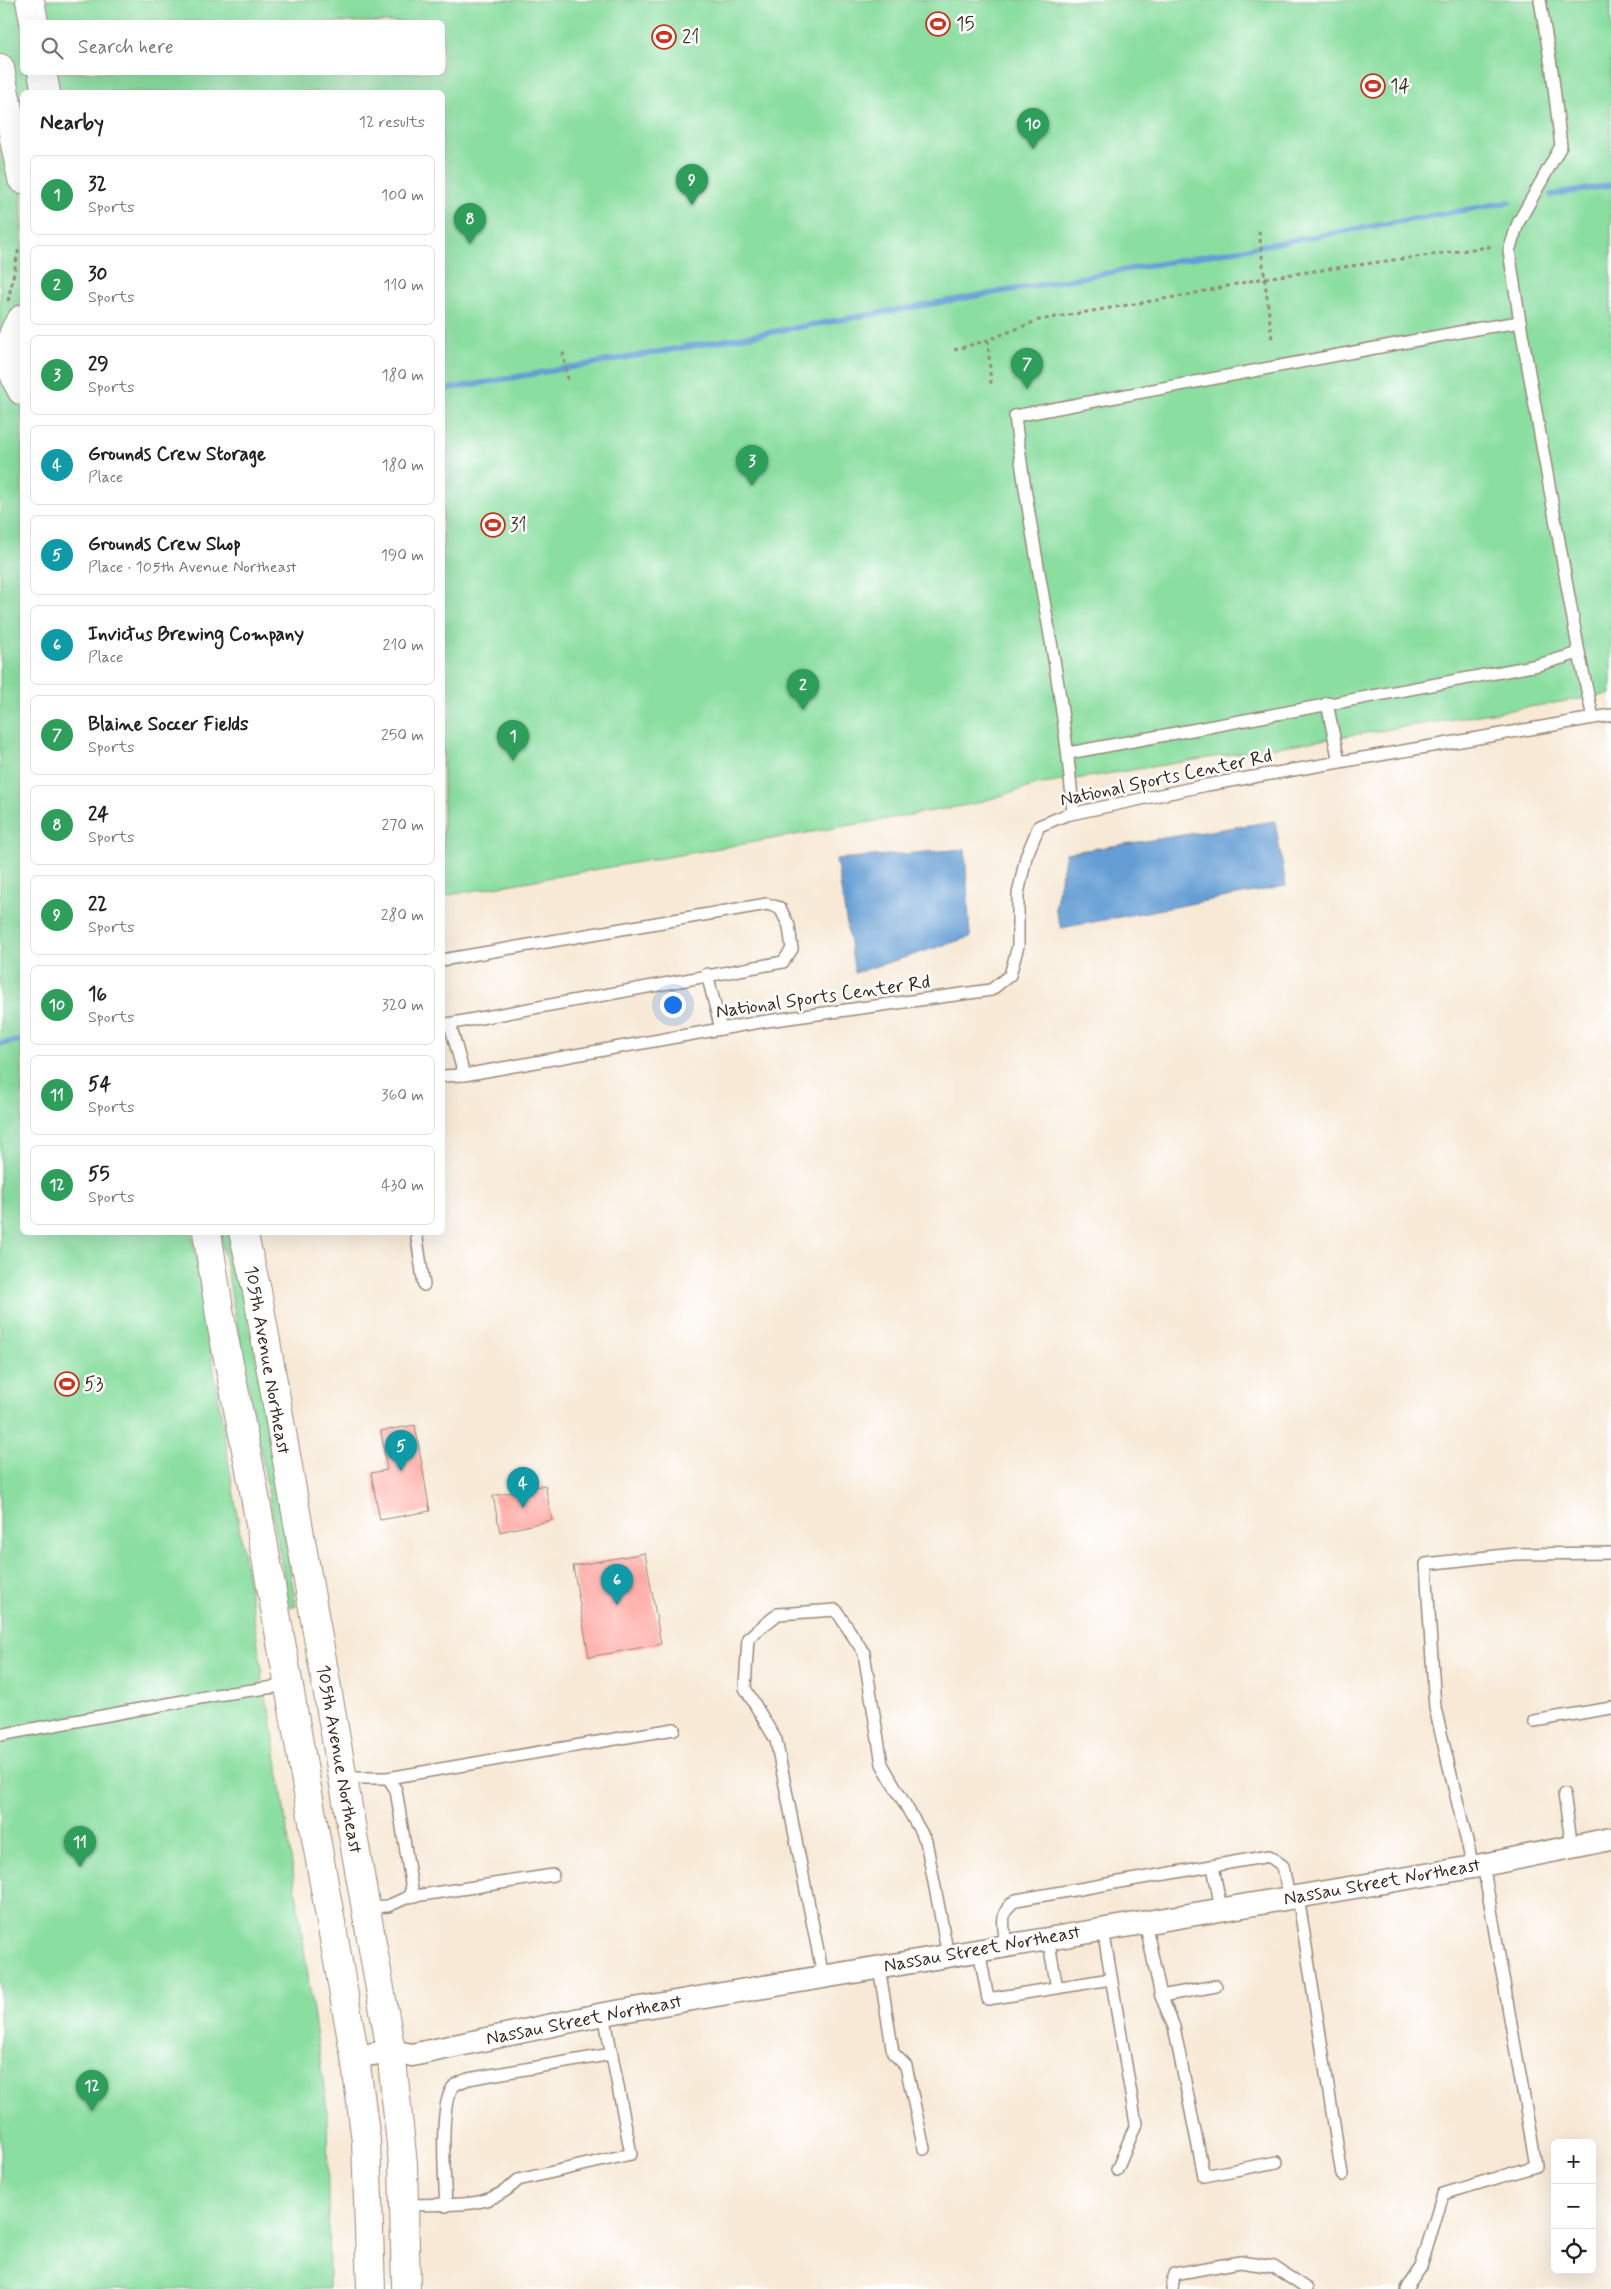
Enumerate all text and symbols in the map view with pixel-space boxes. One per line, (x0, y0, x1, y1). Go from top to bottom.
sports icon: 15 (925, 11, 951, 37)
place label: 15 (956, 12, 975, 37)
search box (20, 20, 445, 75)
sports icon: 21 (651, 24, 677, 50)
place label: 21 (682, 25, 699, 50)
icon: search (38, 34, 66, 62)
text: Search here (78, 35, 174, 60)
sports icon: 14 (1360, 73, 1386, 99)
place label: 14 (1390, 74, 1410, 99)
pin: 10 (1017, 108, 1049, 149)
text: Nearby (40, 109, 104, 137)
text: 12 results (359, 112, 425, 133)
pin: 9 (676, 164, 708, 205)
text: 32 (88, 172, 107, 197)
text: 1 (53, 185, 61, 206)
text: 100 m (381, 185, 424, 206)
text: Sports (88, 197, 134, 218)
pin: 8 (454, 203, 486, 244)
text: 30 (88, 262, 107, 287)
text: 2 (53, 275, 61, 296)
text: 110 m (383, 275, 424, 296)
text: Sports (88, 287, 134, 308)
pin: 7 (1011, 348, 1043, 389)
text: 29 (88, 352, 109, 377)
text: 3 (53, 365, 61, 386)
text: 180 m (381, 365, 424, 386)
text: Sports (88, 377, 134, 398)
text: Grounds Crew Storage (88, 442, 266, 467)
pin: 3 (736, 445, 768, 486)
text: 4 (52, 455, 62, 476)
text: 180 m (381, 455, 424, 476)
text: Place (88, 467, 123, 488)
sports icon: 31 (480, 512, 506, 538)
place label: 31 (510, 513, 527, 538)
text: Grounds Crew Shop (88, 532, 241, 557)
text: 5 (52, 545, 62, 566)
text: 190 m (381, 545, 424, 566)
text: Place · 105th Avenue Northeast (88, 557, 297, 578)
text: Invictus Brewing Company (88, 622, 304, 647)
text: 6 (53, 635, 61, 656)
text: 210 m (383, 635, 424, 656)
text: Place (88, 647, 123, 668)
pin: 2 (787, 669, 819, 710)
text: Blaine Soccer Fields (88, 712, 249, 737)
pin: 1 (497, 720, 529, 761)
text: 7 (52, 725, 62, 746)
text: 250 m (381, 725, 424, 746)
text: Sports (88, 737, 134, 758)
street label: National Sports Center Rd (1058, 743, 1274, 813)
text: 24 (88, 802, 109, 827)
text: 8 (52, 815, 62, 836)
text: 270 m (381, 815, 424, 836)
text: Sports (88, 827, 134, 848)
text: 22 (88, 892, 107, 917)
text: 9 (53, 905, 61, 926)
text: 280 m (381, 905, 424, 926)
text: Sports (88, 917, 134, 938)
street label: National Sports Center Rd (714, 970, 932, 1024)
text: 16 (88, 982, 107, 1007)
your location (660, 992, 686, 1018)
text: 10 (49, 995, 65, 1016)
text: 320 m (382, 995, 424, 1016)
text: Sports (88, 1007, 134, 1028)
text: 54 (88, 1072, 111, 1097)
text: 11 (50, 1085, 64, 1106)
text: 360 m (381, 1085, 424, 1106)
text: Sports (88, 1097, 134, 1118)
text: 55 (88, 1162, 110, 1187)
text: 12 (49, 1175, 65, 1196)
text: 430 m (381, 1175, 424, 1196)
text: Sports (88, 1187, 134, 1208)
street label: 105th Avenue Northeast (238, 1264, 296, 1456)
sports icon: 53 (54, 1371, 80, 1397)
place label: 53 (84, 1372, 103, 1397)
pin: 5 (385, 1430, 417, 1471)
pin: 4 (507, 1467, 539, 1508)
pin: 6 (601, 1564, 633, 1605)
street label: 105th Avenue Northeast (310, 1663, 368, 1855)
pin: 11 (64, 1826, 96, 1867)
street label: Nassau Street Northeast (1282, 1852, 1482, 1912)
street label: Nassau Street Northeast (882, 1919, 1082, 1979)
street label: Nassau Street Northeast (484, 1989, 684, 2051)
pin: 12 (76, 2070, 108, 2111)
map controls (1551, 2139, 1596, 2274)
button: + (1551, 2139, 1596, 2184)
button: − (1551, 2184, 1596, 2229)
button: locate (1551, 2229, 1596, 2274)

